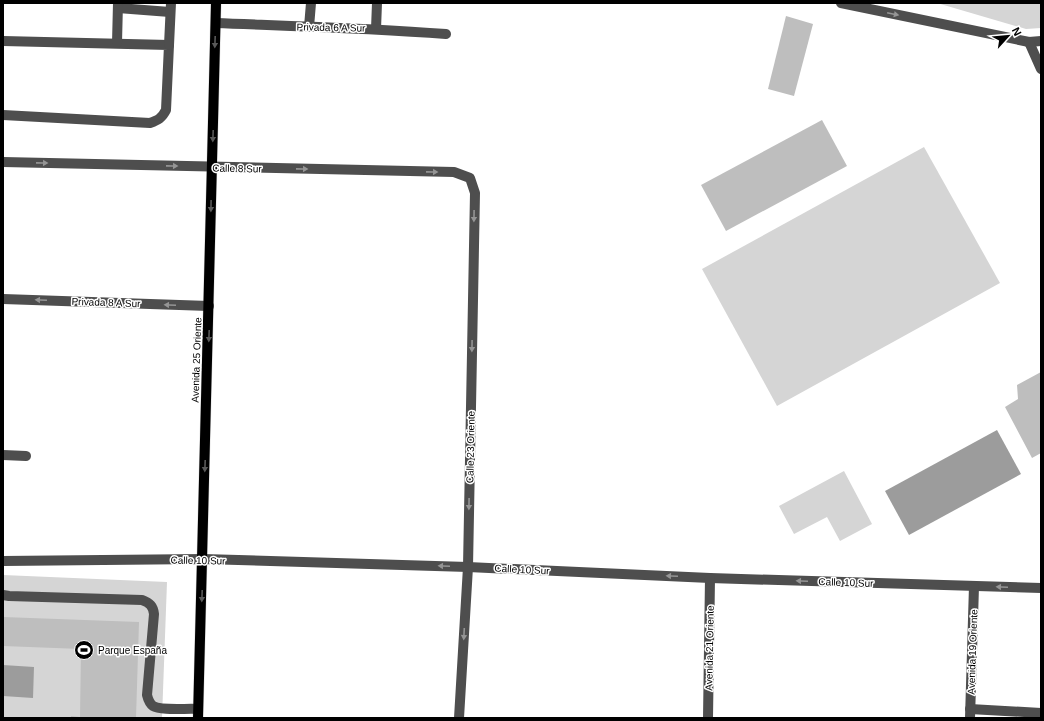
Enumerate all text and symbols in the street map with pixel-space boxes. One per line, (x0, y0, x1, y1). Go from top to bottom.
one-way arrow (886, 11, 899, 17)
north arrow (988, 16, 1028, 56)
street label: Privada 6 A Sur (296, 21, 366, 34)
text: N (1010, 25, 1024, 38)
one-way arrow (212, 36, 219, 48)
one-way arrow (210, 130, 216, 143)
one-way arrow (36, 160, 49, 166)
one-way arrow (166, 163, 179, 169)
street label: Calle 8 Sur (212, 163, 262, 174)
one-way arrow (296, 166, 309, 172)
one-way arrow (426, 169, 439, 175)
one-way arrow (208, 200, 214, 213)
one-way arrow (471, 210, 477, 223)
street label: Privada 8 A Sur (71, 296, 141, 309)
one-way arrow (34, 297, 47, 303)
one-way arrow (164, 301, 176, 308)
street label: Avenida 25 Oriente (190, 317, 204, 403)
one-way arrow (205, 330, 212, 342)
one-way arrow (469, 340, 475, 353)
street label: Calle 23 Oriente (464, 410, 477, 483)
one-way arrow (202, 460, 208, 473)
one-way arrow (466, 498, 472, 511)
street label: Calle 10 Sur (170, 555, 226, 566)
one-way arrow (437, 563, 450, 569)
street label: Calle 10 Sur (494, 563, 550, 576)
one-way arrow (665, 573, 678, 579)
street label: Calle 10 Sur (818, 576, 874, 589)
one-way arrow (795, 578, 808, 584)
one-way arrow (995, 584, 1008, 590)
one-way arrow (198, 590, 205, 602)
street label: Avenida 21 Oriente (703, 605, 716, 691)
street label: Avenida 19 Oriente (966, 609, 980, 695)
one-way arrow (461, 628, 467, 641)
sports icon: Parque España (73, 639, 95, 661)
place label: Parque España (98, 645, 167, 656)

